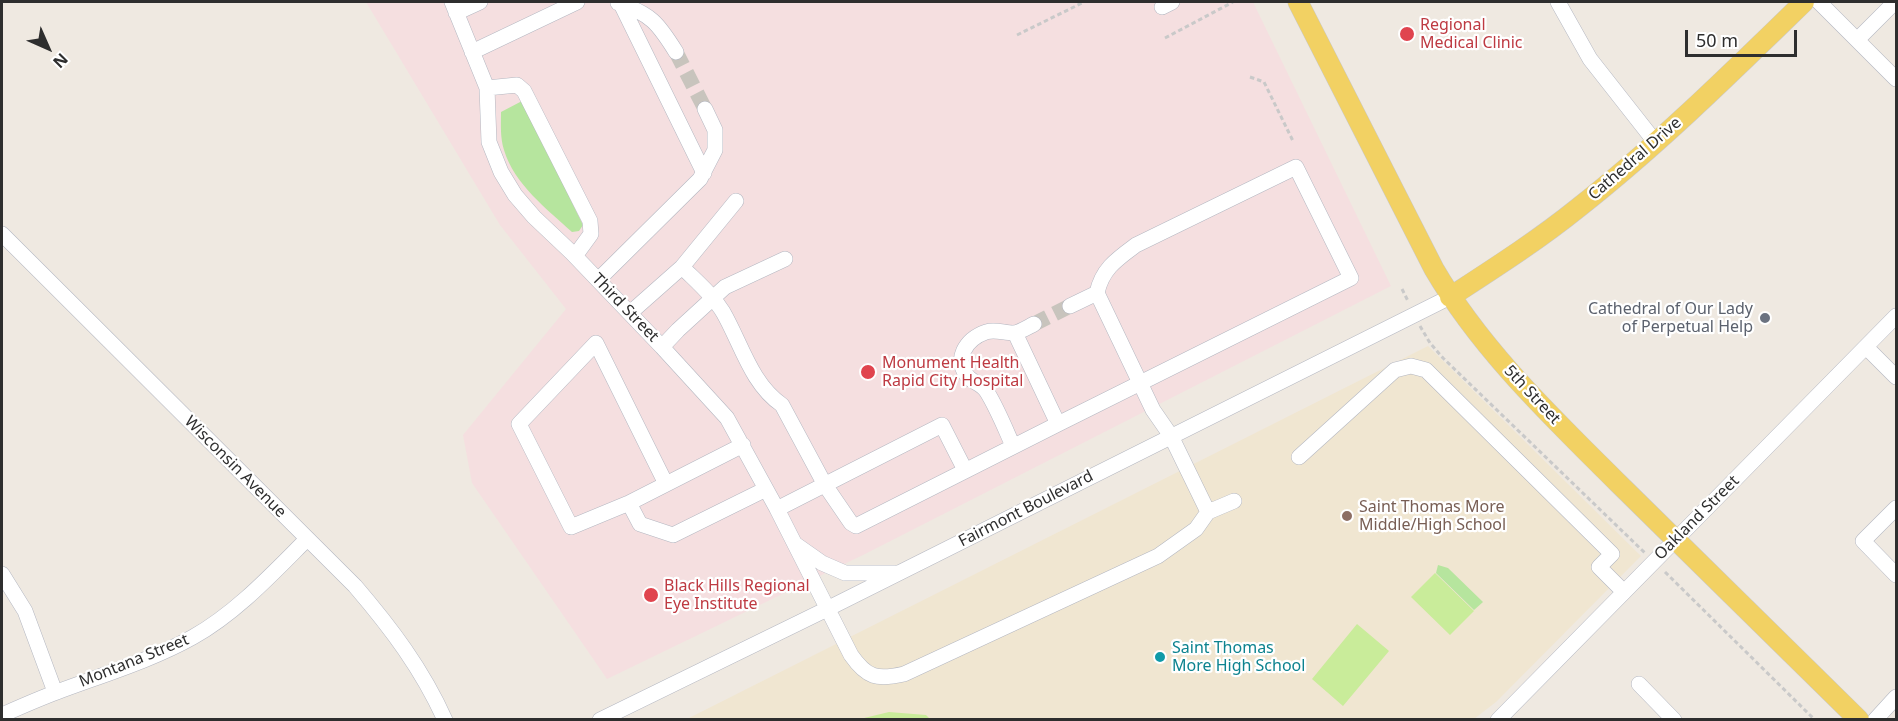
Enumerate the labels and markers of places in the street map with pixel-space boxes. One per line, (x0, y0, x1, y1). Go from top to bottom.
place label: Regional Medical Clinic (1420, 15, 1523, 53)
marker: Regional Medical Clinic (1398, 25, 1416, 43)
place label: Cathedral of Our Lady of Perpetual Help (1588, 299, 1753, 337)
marker: Cathedral of Our Lady of Perpetual Help (1758, 311, 1772, 325)
place label: Monument Health Rapid City Hospital (882, 353, 1023, 391)
marker: Monument Health Rapid City Hospital (859, 363, 877, 381)
place label: Saint Thomas More Middle/High School (1359, 497, 1506, 535)
marker: Saint Thomas More Middle/High School (1340, 509, 1354, 523)
place label: Black Hills Regional Eye Institute (664, 576, 810, 614)
marker: Black Hills Regional Eye Institute (642, 586, 660, 604)
place label: Saint Thomas More High School (1172, 638, 1305, 676)
marker: Saint Thomas More High School (1153, 650, 1167, 664)

